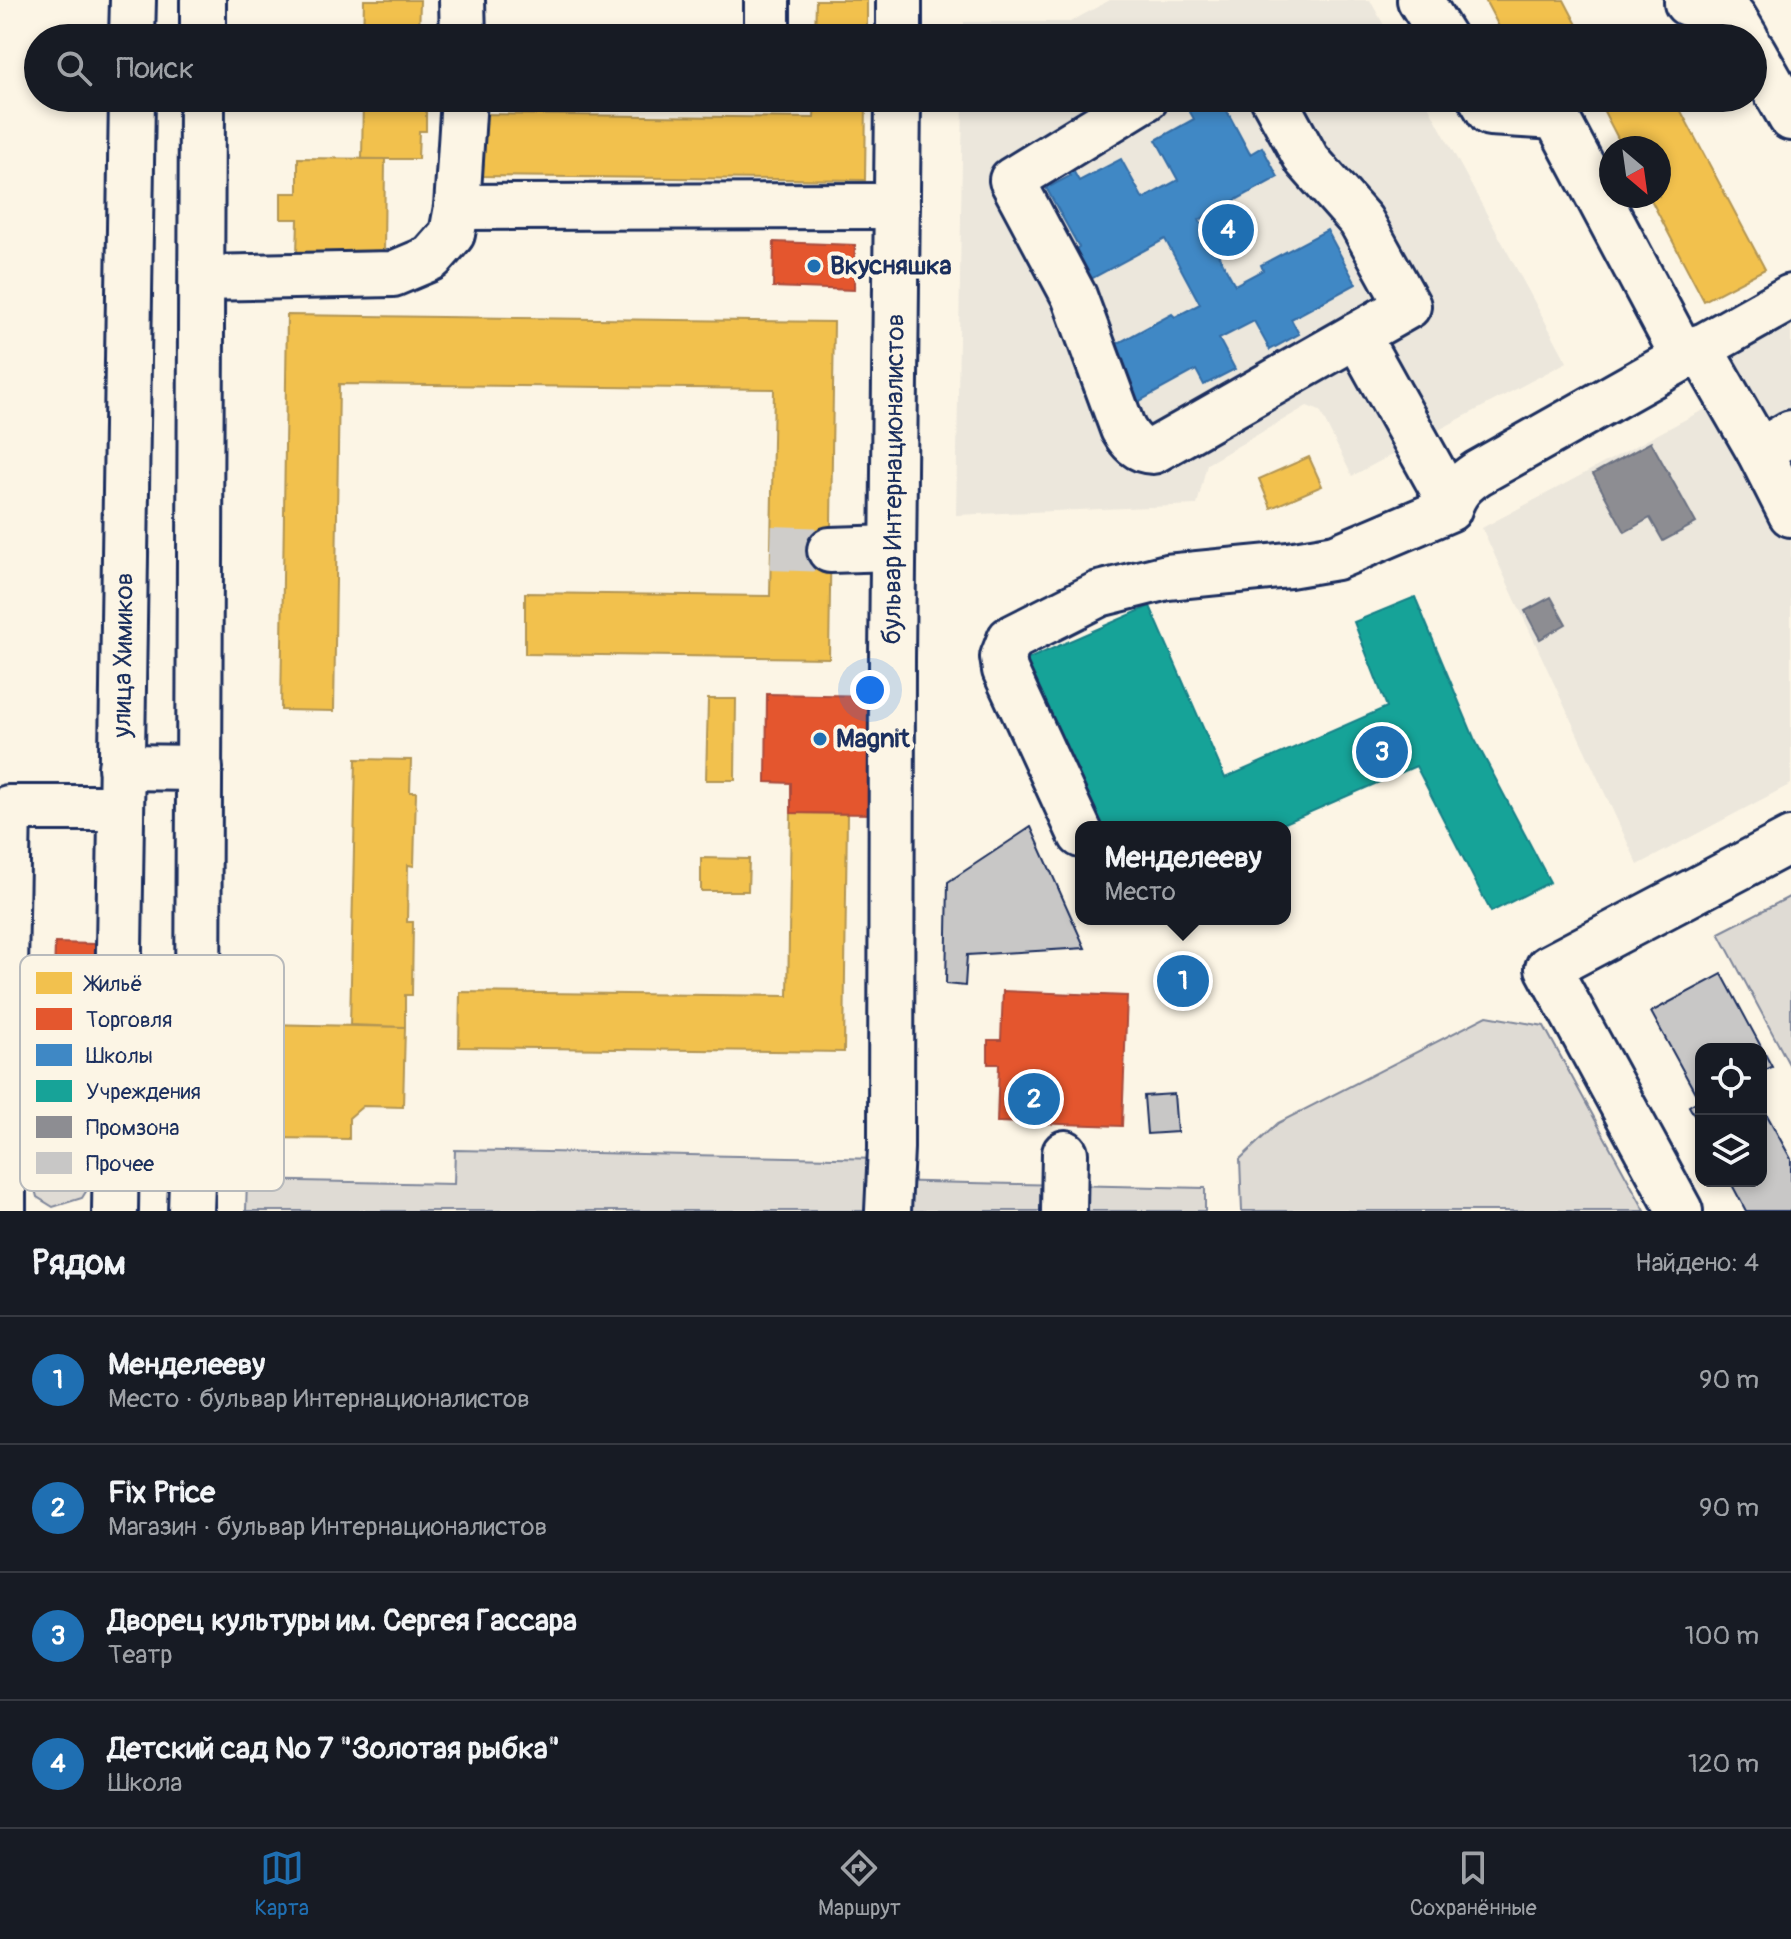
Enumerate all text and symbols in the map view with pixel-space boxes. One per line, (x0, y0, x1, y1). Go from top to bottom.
search box (24, 24, 1767, 112)
icon: search (52, 46, 96, 90)
text: Поиск (116, 50, 194, 87)
north arrow (1599, 136, 1671, 208)
pin: 4 (1202, 200, 1254, 260)
place label: Вкусняшка (830, 250, 952, 282)
marker: Вкусняшка (805, 257, 823, 275)
street label: бульвар Интернационалистов (876, 313, 912, 645)
street label: улица Химиков (106, 572, 141, 739)
your location (850, 670, 890, 710)
pin: 3 (1356, 722, 1408, 782)
place label: Magnit (836, 723, 910, 755)
marker: Magnit (811, 730, 829, 748)
popup (1075, 821, 1291, 925)
text: Менделееву (1104, 839, 1262, 876)
text: Место (1104, 876, 1176, 908)
pin: 1 (1157, 951, 1209, 1011)
legend (20, 955, 284, 1191)
text: Жильё (83, 970, 143, 998)
text: Торговля (86, 1006, 172, 1034)
text: Школы (86, 1042, 153, 1070)
map controls (1695, 1043, 1767, 1187)
button: locate (1695, 1043, 1767, 1115)
pin: 2 (1008, 1069, 1060, 1129)
text: Учреждения (86, 1078, 201, 1106)
text: Промзона (86, 1114, 180, 1142)
button: layers (1695, 1115, 1767, 1187)
text: Прочее (86, 1150, 154, 1178)
text: Рядом (32, 1242, 126, 1285)
text: Найдено: 4 (1635, 1247, 1759, 1279)
text: Менделееву (108, 1346, 265, 1383)
text: 1 (53, 1364, 63, 1396)
text: 90 m (1699, 1364, 1759, 1396)
text: Место · бульвар Интернационалистов (108, 1383, 530, 1415)
text: Fix Price (108, 1474, 215, 1511)
text: 2 (51, 1492, 65, 1524)
text: 90 m (1699, 1492, 1759, 1524)
text: Магазин · бульвар Интернационалистов (108, 1511, 547, 1543)
text: Дворец культуры им. Сергея Гассара (108, 1602, 577, 1639)
text: 3 (51, 1620, 65, 1652)
text: 100 m (1685, 1620, 1759, 1652)
text: Театр (108, 1639, 173, 1671)
text: Детский сад № 7 "Золотая рыбка" (108, 1730, 560, 1767)
text: 4 (50, 1748, 66, 1780)
text: 120 m (1688, 1748, 1759, 1780)
text: Школа (108, 1767, 182, 1799)
tab: Карта (254, 1846, 309, 1922)
tab: Маршрут (818, 1846, 901, 1922)
tab: Сохранённые (1410, 1846, 1537, 1922)

